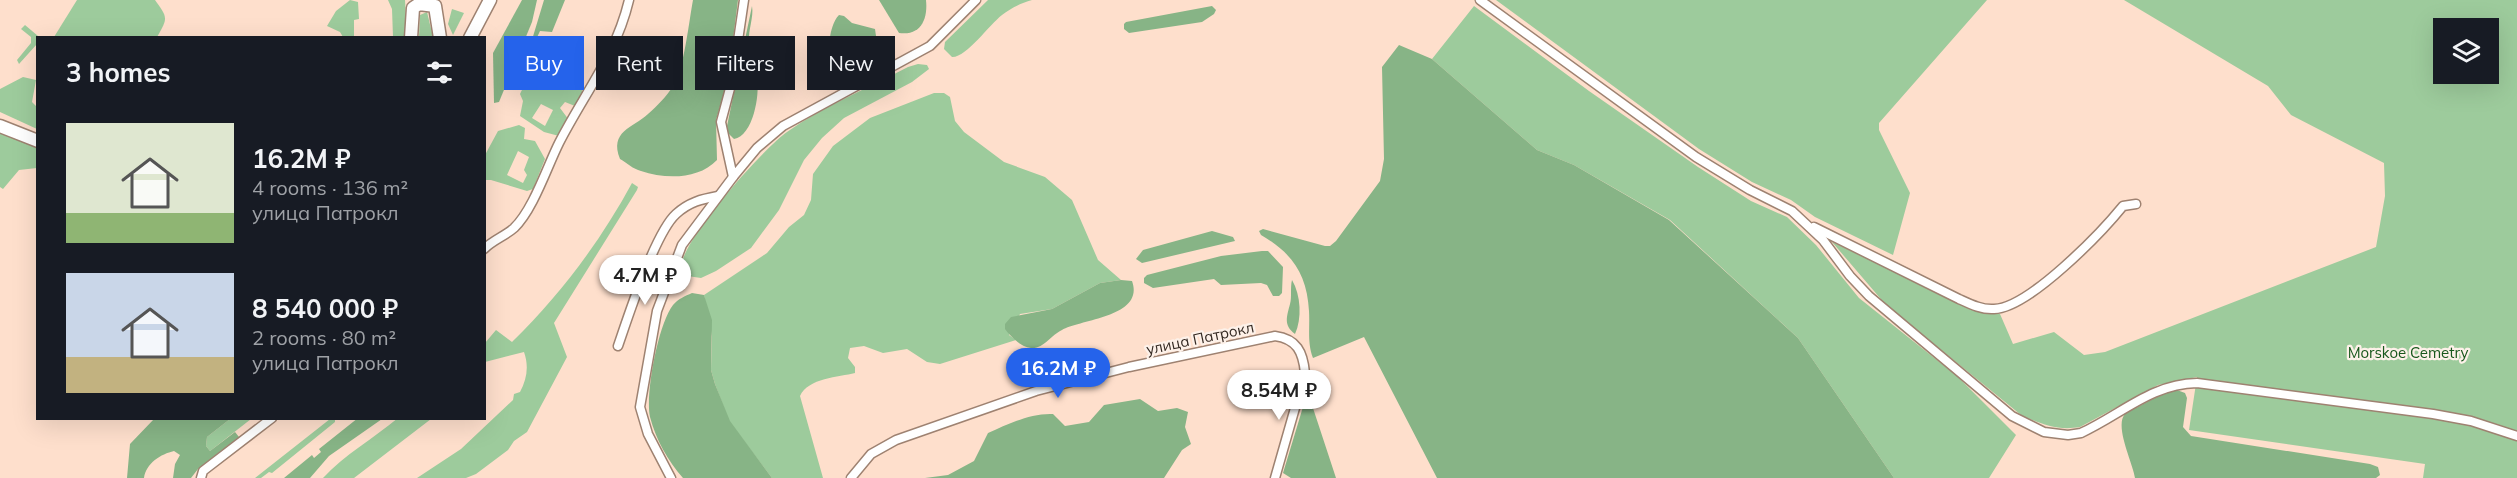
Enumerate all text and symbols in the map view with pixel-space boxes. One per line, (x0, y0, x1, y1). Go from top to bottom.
map controls (2433, 18, 2499, 84)
button: layers (2433, 18, 2499, 84)
chip: Buy (504, 36, 584, 90)
chip: Rent (596, 36, 683, 90)
chip: Filters (695, 36, 795, 90)
chip: New (807, 36, 895, 90)
text: 3 homes (66, 56, 170, 89)
icon: filters (423, 56, 456, 89)
text: 16.2M ₽ (252, 142, 351, 175)
icon: home (114, 147, 186, 219)
text: 4 rooms · 136 m² (252, 175, 408, 200)
text: улица Патрокл (252, 200, 398, 225)
pin: 4.7M ₽ (596, 255, 694, 306)
text: 4.7M ₽ (613, 262, 677, 287)
text: 8 540 000 ₽ (252, 292, 398, 325)
icon: home (114, 297, 186, 369)
street label: улица Патрокл (1144, 317, 1256, 359)
text: 2 rooms · 80 m² (252, 325, 396, 350)
park label: Morskoe Cemetry (2348, 343, 2468, 362)
pin: 16.2M ₽ (1003, 348, 1113, 399)
text: улица Патрокл (252, 350, 398, 375)
text: 16.2M ₽ (1020, 355, 1096, 380)
pin: 8.54M ₽ (1224, 370, 1334, 421)
text: 8.54M ₽ (1241, 377, 1317, 402)

